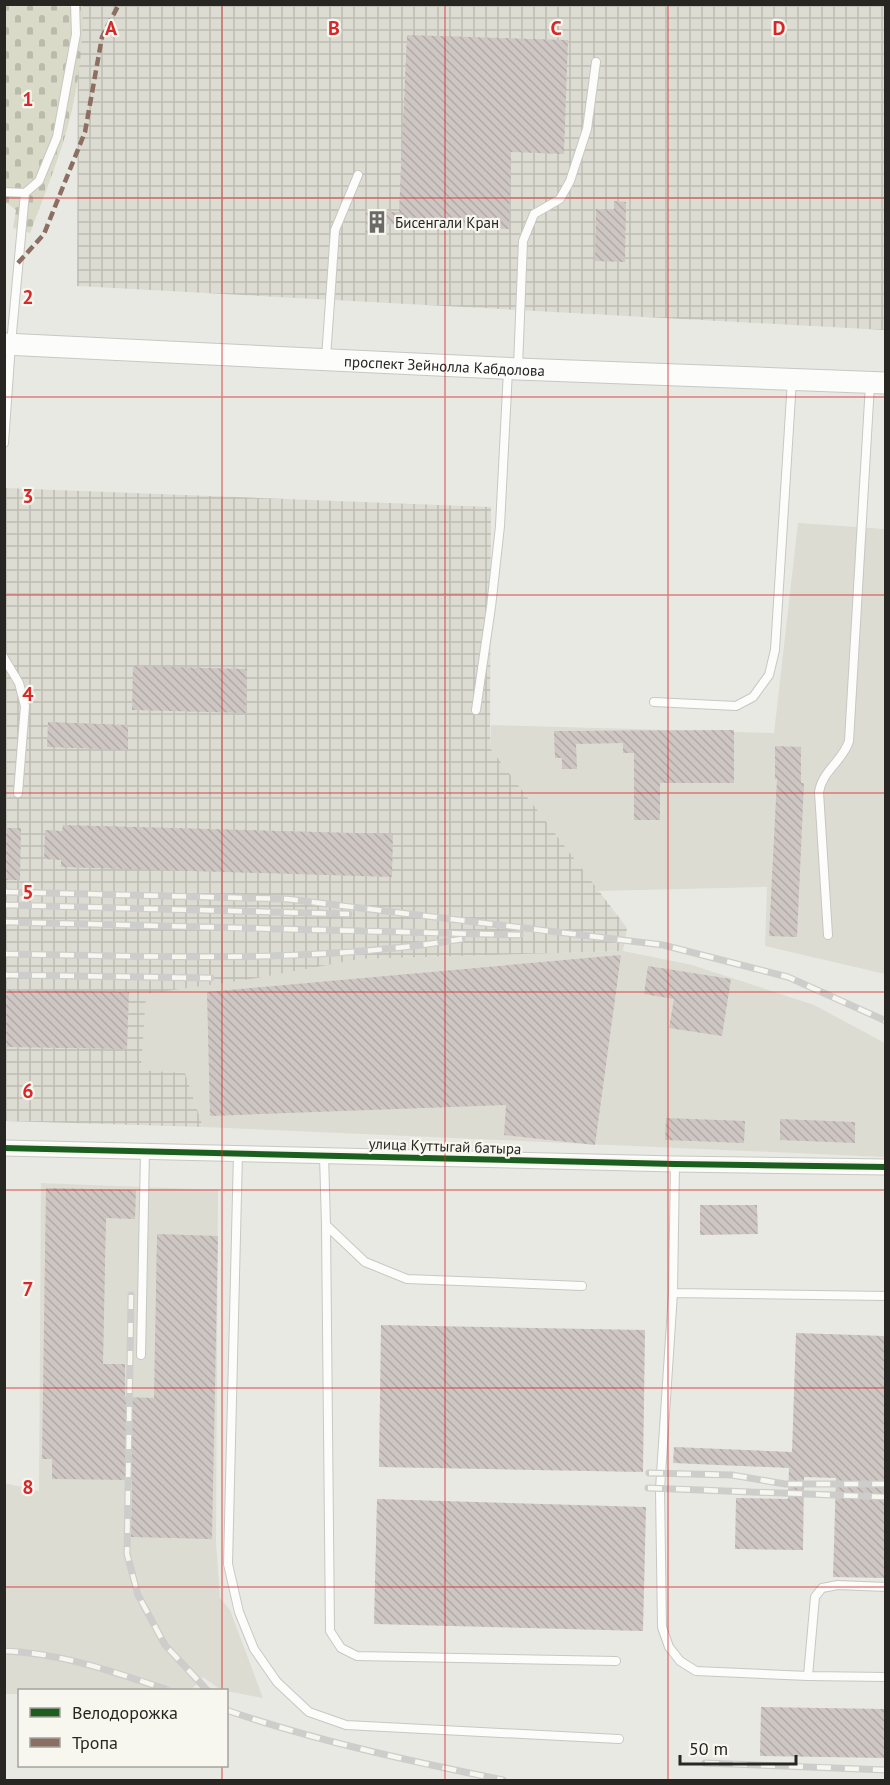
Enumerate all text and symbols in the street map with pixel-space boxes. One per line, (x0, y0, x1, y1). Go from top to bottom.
text: A (105, 15, 118, 41)
text: B (328, 15, 340, 41)
text: C (550, 15, 562, 41)
text: D (773, 15, 786, 41)
text: 1 (22, 86, 34, 112)
building icon: Бисенгали Кран (364, 209, 390, 235)
place label: Бисенгали Кран (395, 213, 499, 232)
text: 2 (22, 284, 34, 310)
street label: проспект Зейнолла Кабдолова (344, 351, 545, 380)
text: 3 (22, 483, 34, 509)
text: 4 (22, 681, 34, 707)
text: 5 (22, 879, 34, 905)
text: 6 (22, 1078, 34, 1104)
street label: улица Куттыгай батыра (368, 1134, 522, 1158)
text: 7 (22, 1276, 34, 1302)
text: 8 (22, 1474, 34, 1500)
legend (18, 1689, 228, 1767)
text: Велодорожка (72, 1701, 178, 1724)
scale bar (680, 1728, 796, 1766)
text: Тропа (72, 1731, 118, 1754)
text: 50 m (689, 1737, 728, 1760)

